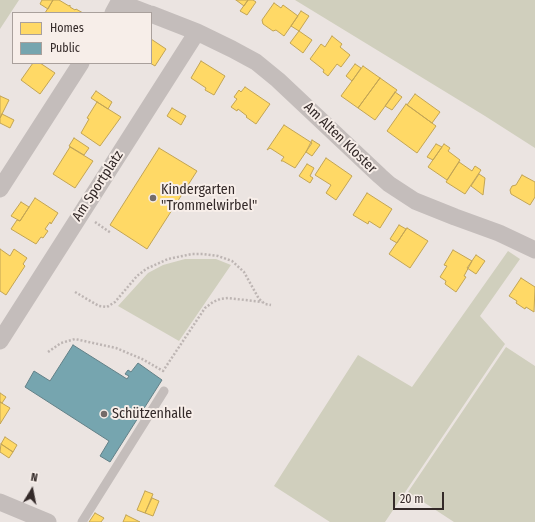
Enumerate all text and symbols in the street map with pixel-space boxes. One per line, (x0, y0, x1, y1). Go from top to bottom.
legend (12, 12, 152, 64)
text: Homes (50, 21, 84, 35)
text: Public (50, 41, 80, 55)
street label: Am Alten Kloster (300, 99, 380, 177)
street label: Am Sportplatz (69, 148, 127, 224)
place label: Kindergarten "Trommelwirbel" (161, 182, 257, 214)
marker: Kindergarten "Trommelwirbel" (148, 193, 158, 203)
place label: Schützenhalle (112, 406, 192, 422)
marker: Schützenhalle (99, 409, 109, 419)
north arrow (12, 470, 52, 510)
text: N (30, 471, 39, 485)
scale bar (395, 484, 446, 510)
text: 20 m (400, 492, 424, 506)

